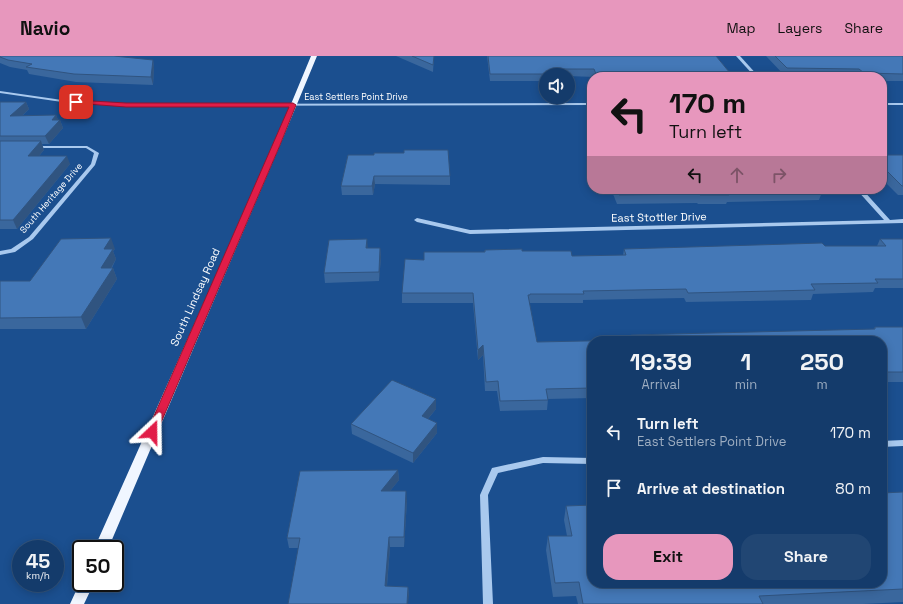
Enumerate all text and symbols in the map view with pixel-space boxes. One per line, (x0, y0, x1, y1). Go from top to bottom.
text: Navio (20, 16, 70, 41)
text: Map (726, 19, 756, 37)
text: Layers (778, 19, 822, 37)
text: Share (844, 19, 883, 37)
map controls (539, 68, 575, 104)
button: sound (539, 68, 575, 104)
pin (59, 85, 93, 119)
text: 170 m (669, 85, 746, 121)
icon: left (603, 88, 655, 140)
icon: arrive (65, 91, 87, 113)
street label: East Settlers Point Drive (304, 91, 408, 103)
text: Turn left (669, 120, 742, 143)
street label: South Heritage Drive (17, 160, 85, 236)
icon: left (684, 164, 706, 186)
icon: ahead (726, 164, 748, 186)
icon: right (768, 164, 790, 186)
street label: East Stottler Drive (611, 209, 707, 225)
street label: South Lindsay Road (167, 246, 223, 348)
text: 19:39 (630, 346, 692, 377)
text: 1 (741, 346, 751, 377)
text: 250 (800, 346, 844, 377)
text: Arrival (642, 376, 680, 393)
text: min (735, 376, 757, 393)
text: m (816, 376, 828, 393)
position arrow (131, 411, 173, 453)
text: Turn left (637, 414, 699, 433)
icon: left (603, 421, 625, 443)
text: 170 m (830, 423, 871, 442)
text: East Settlers Point Drive (637, 433, 787, 450)
icon: arrive (603, 477, 625, 499)
text: Arrive at destination (637, 479, 785, 498)
text: 80 m (835, 479, 871, 498)
button: Exit (603, 534, 733, 580)
button: Share (741, 534, 871, 580)
speed limit sign: 50 (72, 540, 124, 592)
text: 45 (26, 548, 50, 574)
text: km/h (26, 569, 50, 582)

